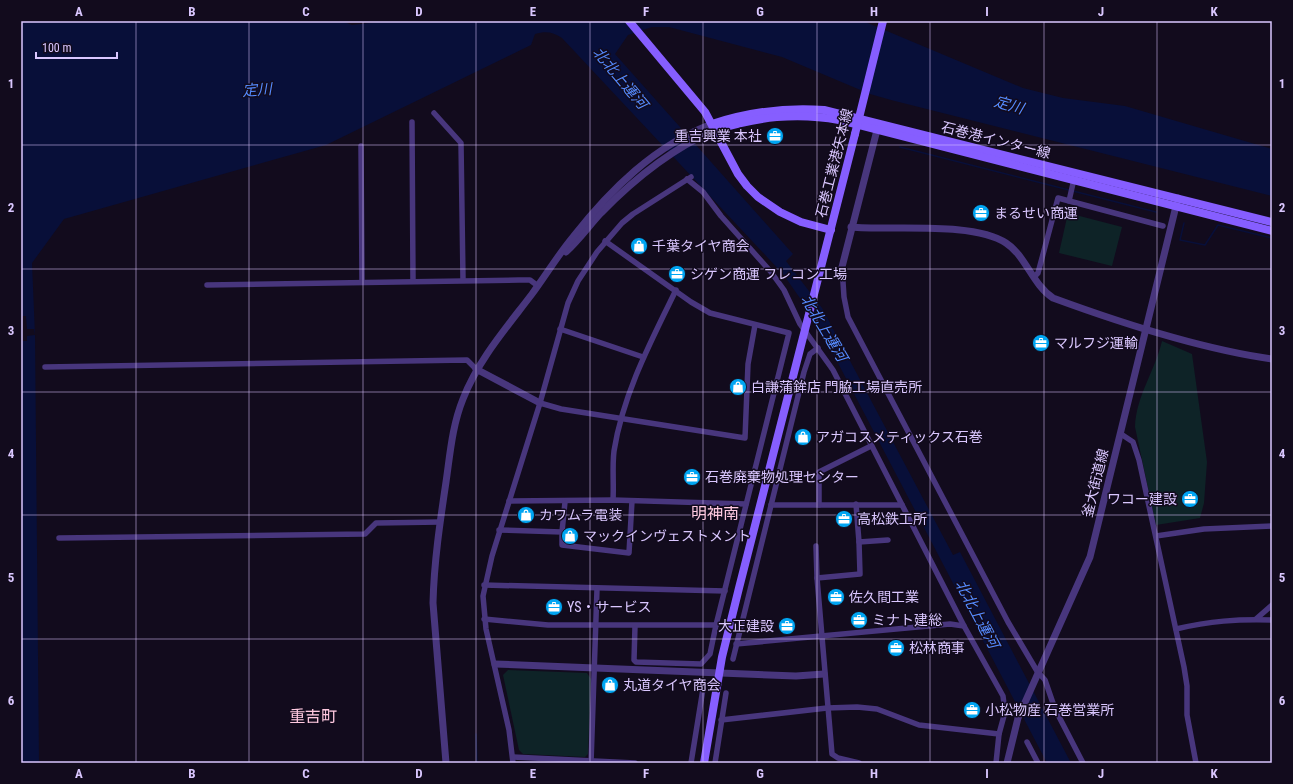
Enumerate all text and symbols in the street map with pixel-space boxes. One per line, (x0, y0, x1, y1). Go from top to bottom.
text: A (75, 4, 83, 19)
text: B (188, 4, 196, 19)
text: C (302, 4, 310, 19)
text: D (415, 4, 423, 19)
text: E (530, 4, 537, 19)
text: F (643, 4, 649, 19)
text: G (756, 4, 764, 19)
text: H (870, 4, 878, 19)
text: I (985, 4, 989, 19)
text: J (1098, 4, 1104, 19)
text: K (1210, 4, 1218, 19)
scale bar (36, 34, 117, 60)
text: 100 m (42, 41, 72, 55)
water label: 北北上運河 (589, 43, 653, 115)
text: 1 (8, 76, 14, 91)
text: 1 (1279, 76, 1285, 91)
water label: 定川 (241, 80, 275, 100)
water label: 定川 (992, 92, 1028, 118)
street label: 石巻工業港矢本線 (813, 107, 855, 219)
street label: 石巻港インター線 (940, 119, 1052, 161)
office icon: 重吉興業 本社 (765, 126, 785, 146)
place label: 重吉興業 本社 (675, 128, 762, 144)
text: 2 (8, 200, 15, 215)
text: 2 (1279, 200, 1286, 215)
office icon: まるせい商運 (971, 203, 991, 223)
place label: まるせい商運 (994, 205, 1078, 221)
shop icon: 千葉タイヤ商会 (629, 236, 649, 256)
place label: 千葉タイヤ商会 (652, 238, 750, 254)
office icon: シゲン商運 フレコン工場 (667, 264, 687, 284)
place label: シゲン商運 フレコン工場 (690, 266, 847, 282)
water label: 北北上運河 (797, 291, 853, 367)
text: 3 (8, 323, 14, 338)
text: 3 (1279, 323, 1285, 338)
office icon: マルフジ運輸 (1031, 333, 1051, 353)
place label: マルフジ運輸 (1054, 335, 1138, 351)
shop icon: 白謙蒲鉾店 門脇工場直売所 (728, 377, 748, 397)
place label: 白謙蒲鉾店 門脇工場直売所 (751, 379, 922, 395)
shop icon: アガコスメティックス石巻 (793, 427, 813, 447)
place label: アガコスメティックス石巻 (816, 429, 983, 445)
text: 4 (8, 446, 15, 461)
text: 4 (1279, 446, 1286, 461)
street label: 釜大街道線 (1079, 447, 1111, 519)
office icon: 石巻廃棄物処理センター (682, 467, 702, 487)
place label: 石巻廃棄物処理センター (705, 469, 859, 485)
office icon: ワコー建設 (1180, 489, 1200, 509)
place label: ワコー建設 (1107, 491, 1177, 507)
district label: 明神南 (691, 504, 739, 523)
shop icon: カワムラ電装 (516, 505, 536, 525)
place label: カワムラ電装 (539, 507, 622, 523)
office icon: 高松鉄工所 (834, 509, 854, 529)
place label: 高松鉄工所 (857, 511, 927, 527)
shop icon: マックインヴェストメント (560, 526, 580, 546)
place label: マックインヴェストメント (583, 528, 751, 544)
text: 5 (8, 570, 15, 585)
text: 5 (1279, 570, 1286, 585)
water label: 北北上運河 (951, 577, 1004, 654)
office icon: 佐久間工業 (826, 587, 846, 607)
place label: 佐久間工業 (849, 589, 919, 605)
office icon: YS・サービス (544, 597, 564, 617)
place label: YS・サービス (567, 599, 652, 615)
office icon: ミナト建総 (849, 610, 869, 630)
place label: ミナト建総 (872, 612, 942, 628)
office icon: 大正建設 (777, 616, 797, 636)
place label: 大正建設 (718, 618, 774, 634)
office icon: 松林商事 (886, 638, 906, 658)
place label: 松林商事 (909, 640, 965, 656)
shop icon: 丸道タイヤ商会 (600, 675, 620, 695)
place label: 丸道タイヤ商会 (623, 677, 721, 693)
text: 6 (8, 693, 15, 708)
text: 6 (1279, 693, 1286, 708)
office icon: 小松物産 石巻営業所 (962, 700, 982, 720)
place label: 小松物産 石巻営業所 (985, 702, 1114, 718)
district label: 重吉町 (289, 707, 337, 726)
text: A (75, 766, 83, 781)
text: B (188, 766, 196, 781)
text: C (302, 766, 310, 781)
text: D (415, 766, 423, 781)
text: E (530, 766, 537, 781)
text: F (643, 766, 649, 781)
text: G (756, 766, 764, 781)
text: H (870, 766, 878, 781)
text: I (985, 766, 989, 781)
text: J (1098, 766, 1104, 781)
text: K (1210, 766, 1218, 781)

